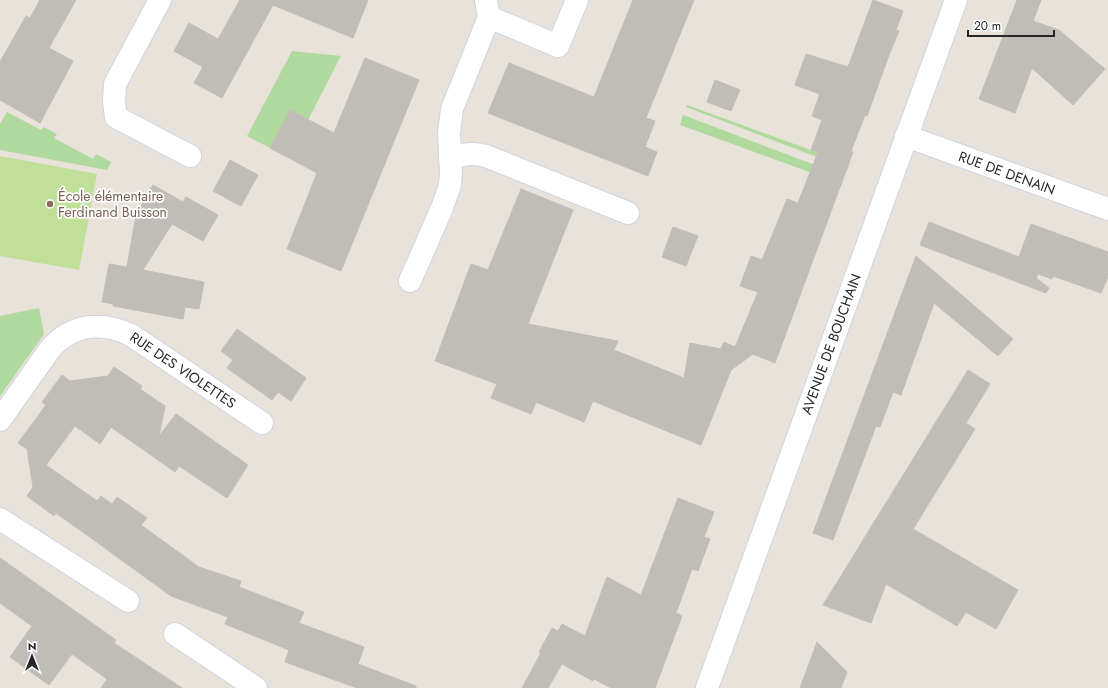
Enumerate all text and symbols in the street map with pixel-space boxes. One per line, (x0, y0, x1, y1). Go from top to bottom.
scale bar (968, 12, 1054, 38)
text: 20 m (974, 17, 1001, 35)
street label: RUE DE DENAIN (956, 146, 1058, 200)
place label: École élémentaire Ferdinand Buisson (58, 186, 167, 222)
marker: École élémentaire Ferdinand Buisson (45, 199, 55, 209)
street label: AVENUE DE BOUCHAIN (796, 271, 866, 417)
street label: RUE DES VIOLETTES (126, 327, 240, 413)
north arrow (12, 636, 52, 676)
text: N (28, 638, 36, 654)

